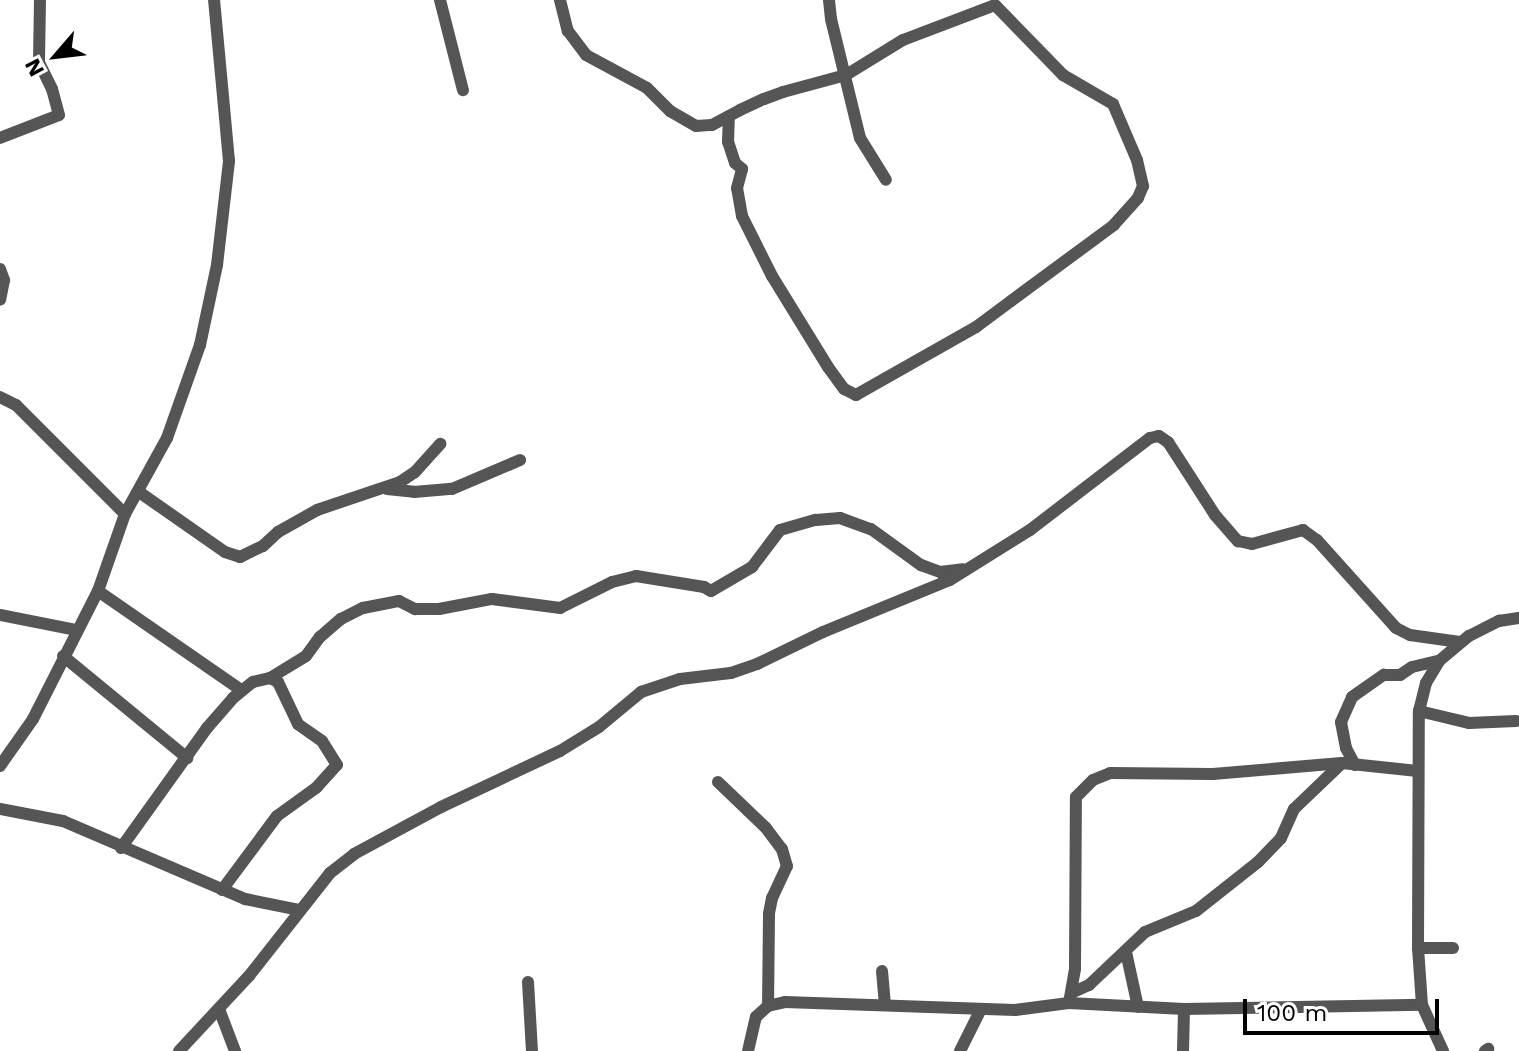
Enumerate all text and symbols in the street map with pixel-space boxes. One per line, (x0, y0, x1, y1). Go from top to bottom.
north arrow (16, 16, 96, 96)
text: N (20, 54, 49, 81)
scale bar (1247, 983, 1443, 1033)
text: 100 m (1257, 999, 1327, 1027)

